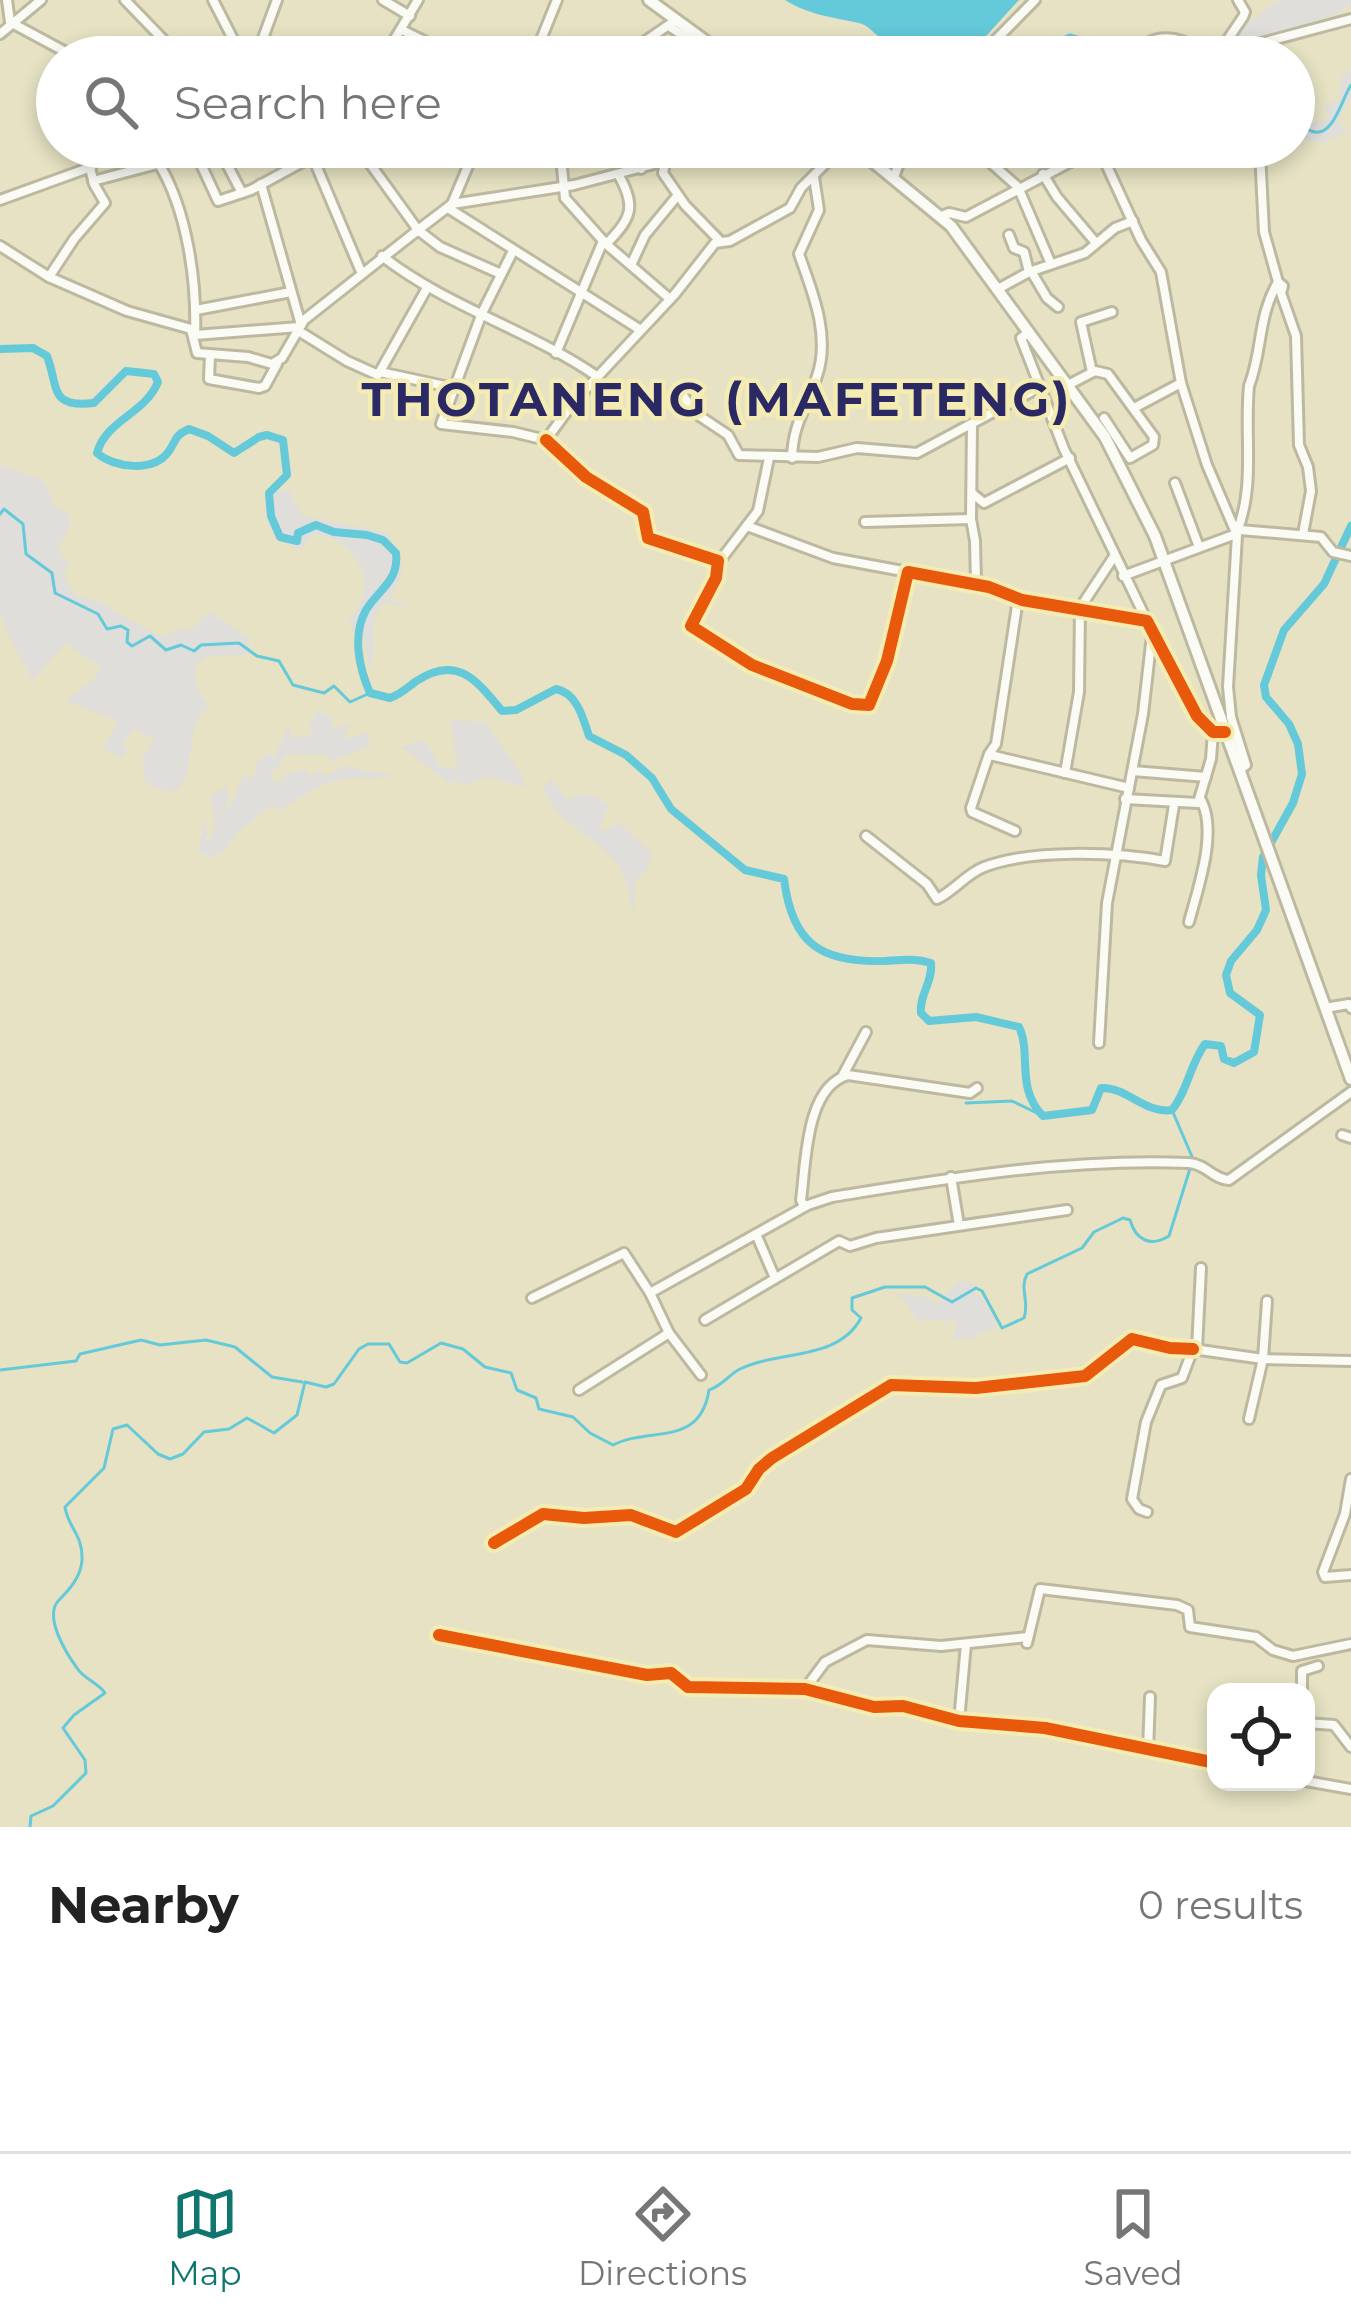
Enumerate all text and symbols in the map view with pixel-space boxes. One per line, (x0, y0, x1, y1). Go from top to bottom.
search box (36, 36, 1315, 168)
icon: search (78, 69, 144, 135)
text: Search here (174, 75, 442, 130)
district label: THOTANENG (MAFETENG) (361, 370, 1073, 428)
map controls (1207, 1683, 1315, 1791)
button: locate (1207, 1683, 1315, 1791)
text: Nearby (48, 1874, 239, 1936)
text: 0 results (1138, 1881, 1303, 1929)
tab: Map (168, 2181, 242, 2293)
tab: Directions (578, 2181, 747, 2293)
tab: Saved (1084, 2181, 1183, 2293)

